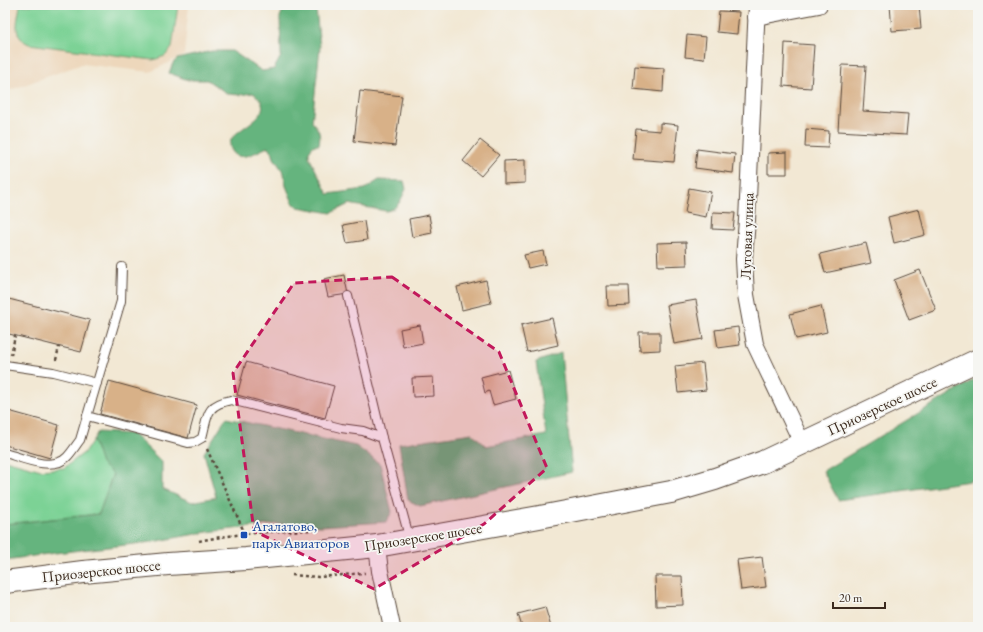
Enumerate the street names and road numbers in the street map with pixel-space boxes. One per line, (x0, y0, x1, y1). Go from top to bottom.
street label: Луговая улица (735, 192, 758, 280)
street label: Приозерское шоссе (824, 372, 940, 439)
street label: Приозерское шоссе (363, 518, 483, 555)
street label: Приозерское шоссе (41, 555, 161, 586)

